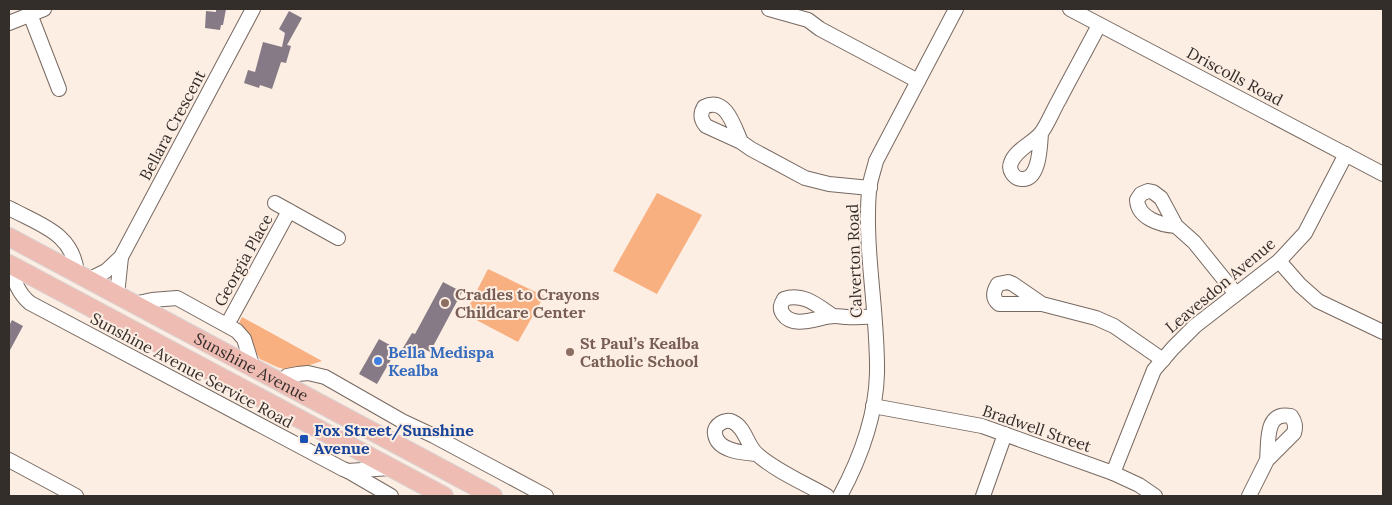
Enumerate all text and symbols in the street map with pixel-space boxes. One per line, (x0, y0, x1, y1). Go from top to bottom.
street label: Driscolls Road (1184, 42, 1287, 110)
street label: Bellara Crescent (135, 66, 210, 183)
street label: Calverton Road (842, 203, 866, 318)
street label: Georgia Place (209, 210, 277, 310)
street label: Leavesdon Avenue (1161, 233, 1279, 337)
place label: Cradles to Crayons Childcare Center (455, 284, 600, 322)
marker: Cradles to Crayons Childcare Center (439, 297, 451, 309)
street label: Sunshine Avenue Service Road (87, 308, 297, 432)
street label: Sunshine Avenue (191, 328, 312, 406)
place label: St Paul’s Kealba Catholic School (580, 333, 700, 371)
place label: Bella Medispa Kealba (388, 342, 495, 380)
marker: St Paul’s Kealba Catholic School (564, 346, 576, 358)
marker: Bella Medispa Kealba (372, 355, 384, 367)
street label: Bradwell Street (980, 400, 1095, 456)
place label: Fox Street/Sunshine Avenue (314, 420, 474, 458)
marker: Fox Street/Sunshine Avenue (298, 433, 310, 445)

